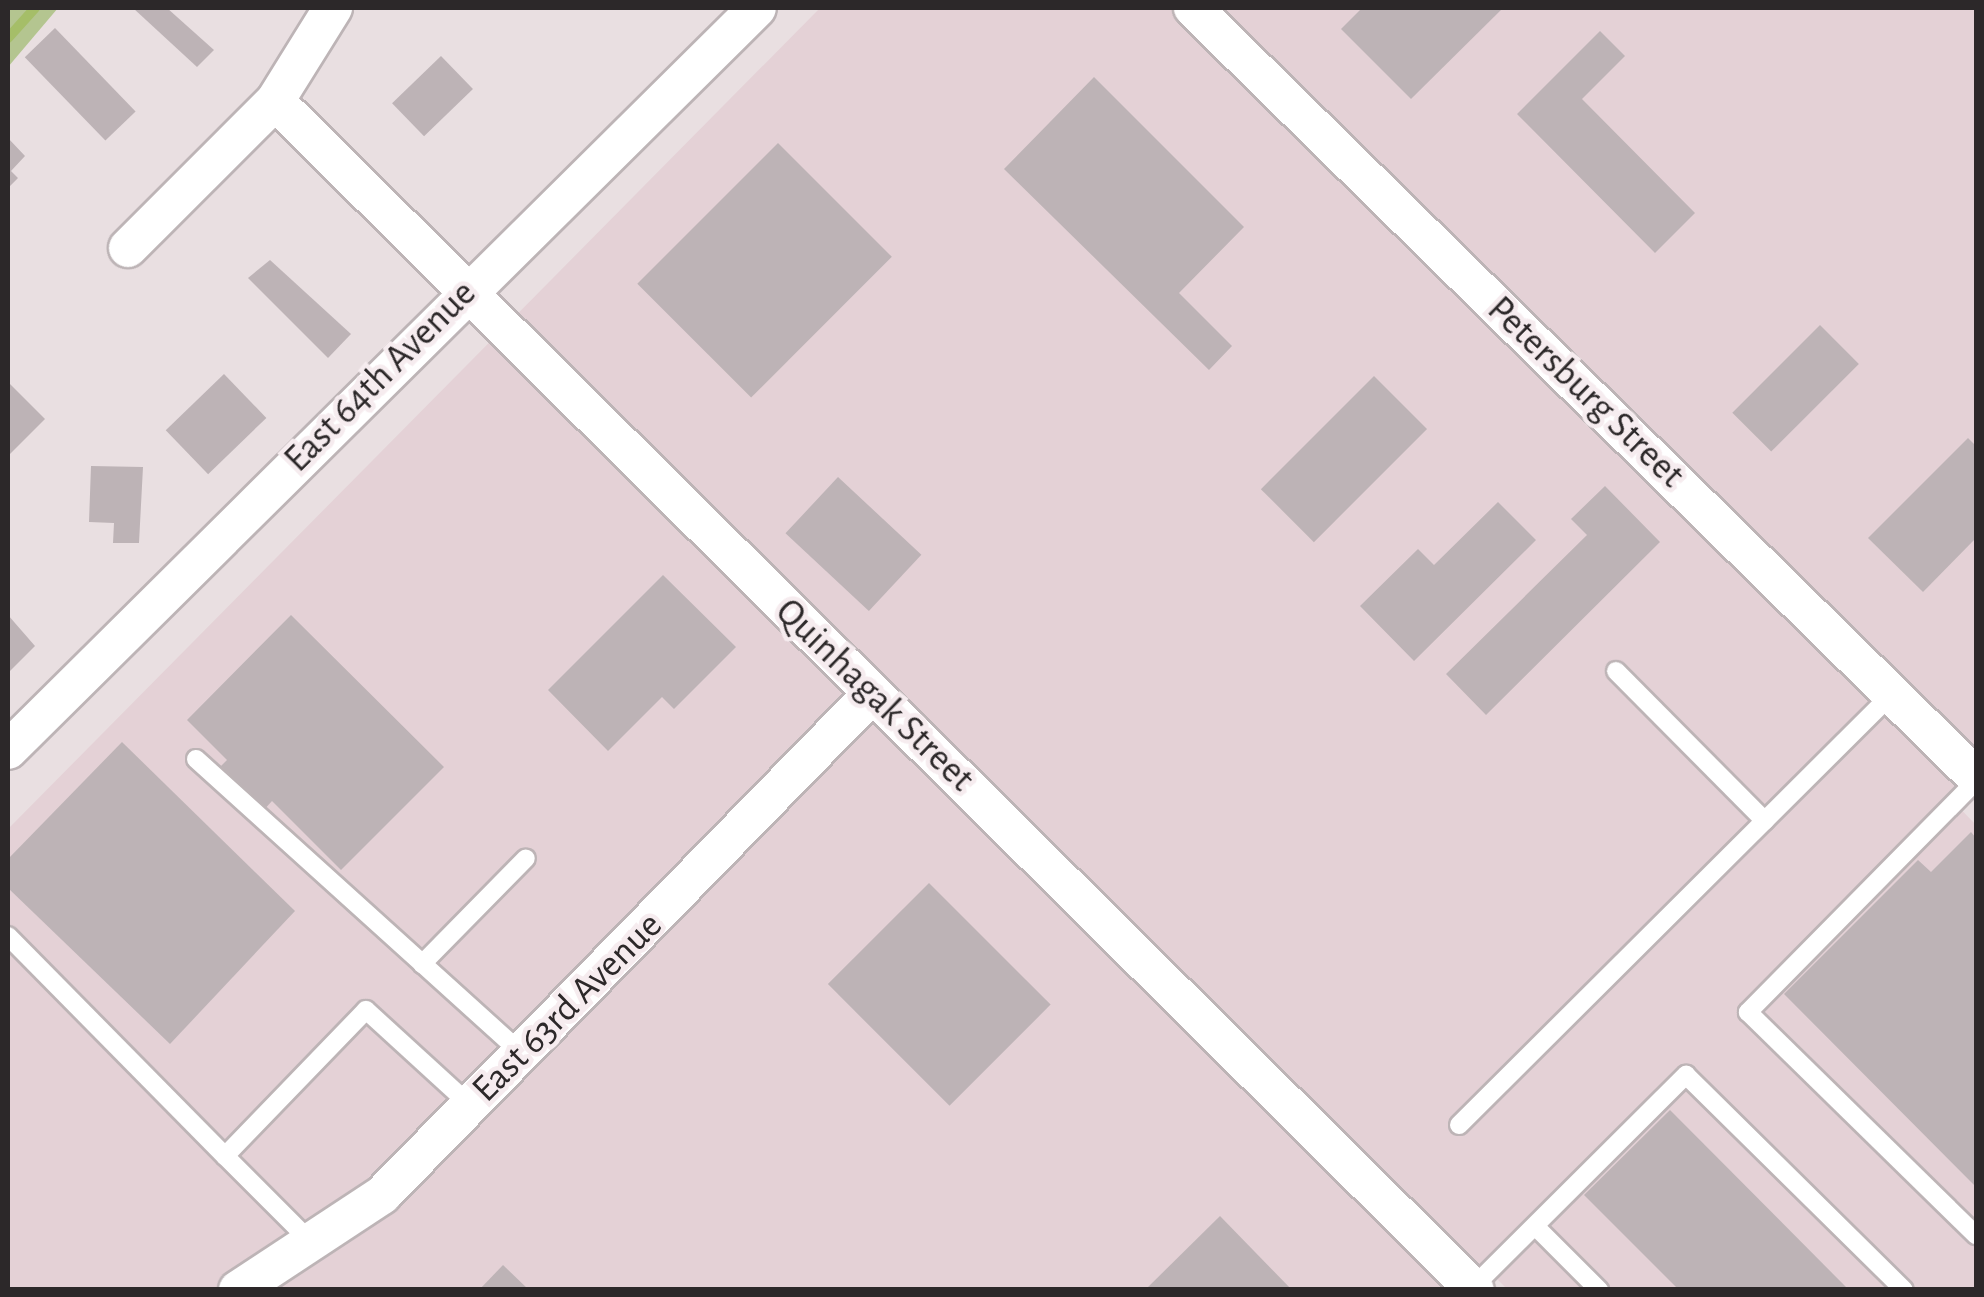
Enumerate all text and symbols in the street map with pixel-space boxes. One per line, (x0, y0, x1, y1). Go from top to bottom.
street label: East 64th Avenue (276, 272, 486, 482)
street label: Petersburg Street (1477, 288, 1693, 498)
street label: Quinhagak Street (765, 590, 983, 802)
street label: East 63rd Avenue (463, 903, 673, 1113)

